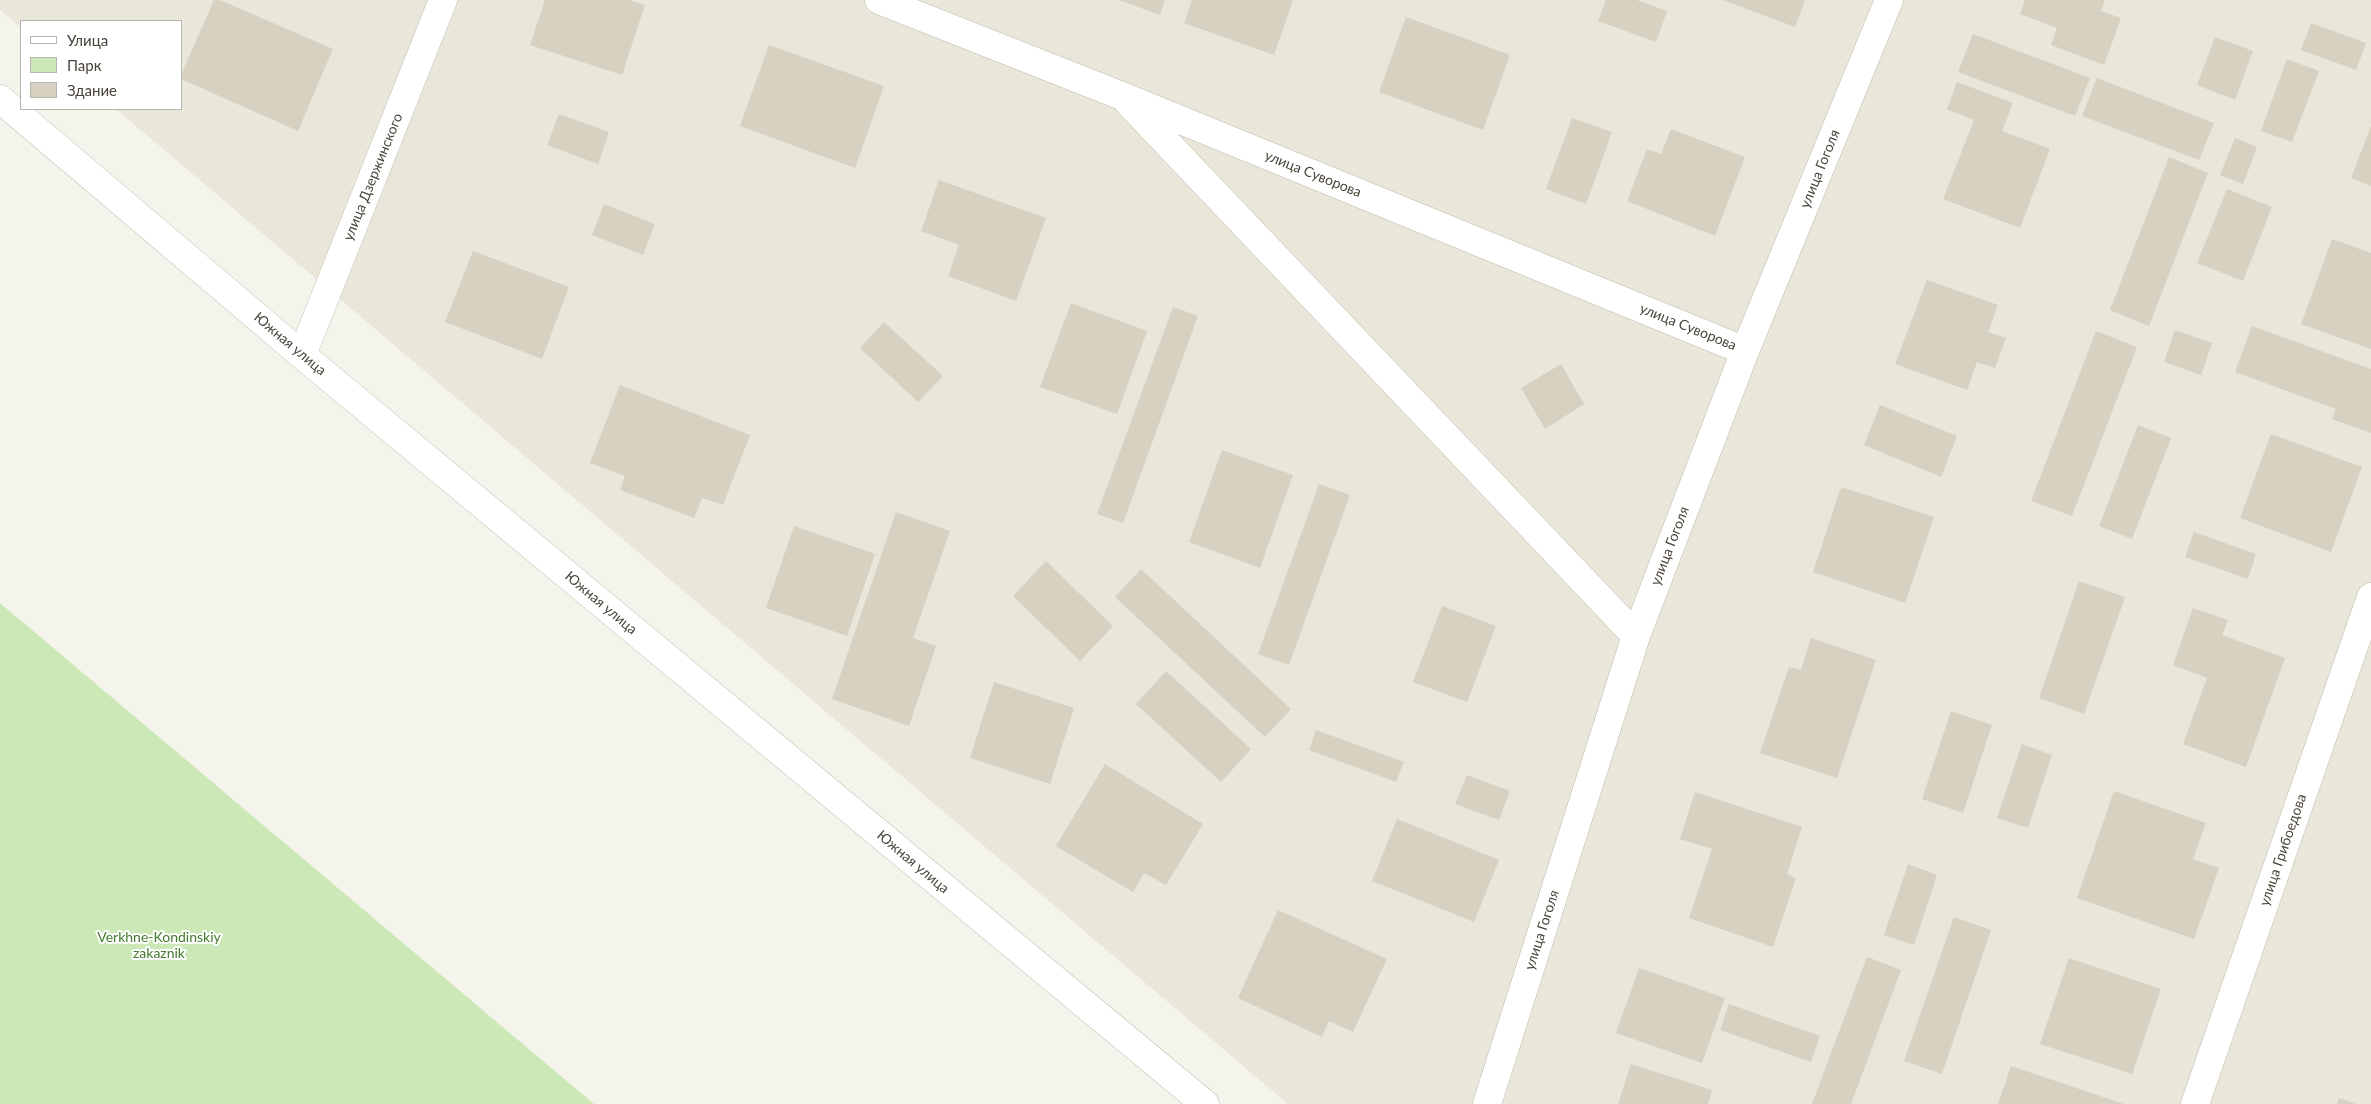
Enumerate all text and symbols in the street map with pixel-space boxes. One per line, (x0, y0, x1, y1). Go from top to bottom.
legend (20, 20, 182, 110)
text: Улица (67, 31, 108, 49)
text: Парк (67, 56, 101, 74)
text: Здание (67, 81, 117, 99)
street label: улица Дзержинского (340, 111, 406, 243)
street label: улица Гоголя (1797, 127, 1843, 211)
street label: улица Суворова (1262, 147, 1364, 201)
street label: улица Суворова (1637, 300, 1739, 354)
street label: Южная улица (251, 309, 329, 379)
street label: улица Гоголя (1647, 504, 1693, 588)
street label: Южная улица (562, 568, 640, 638)
street label: улица Грибоедова (2256, 792, 2310, 908)
street label: Южная улица (874, 827, 952, 897)
street label: улица Гоголя (1521, 888, 1563, 972)
park label: Verkhne-Kondinskiy zakaznik (97, 929, 221, 962)

